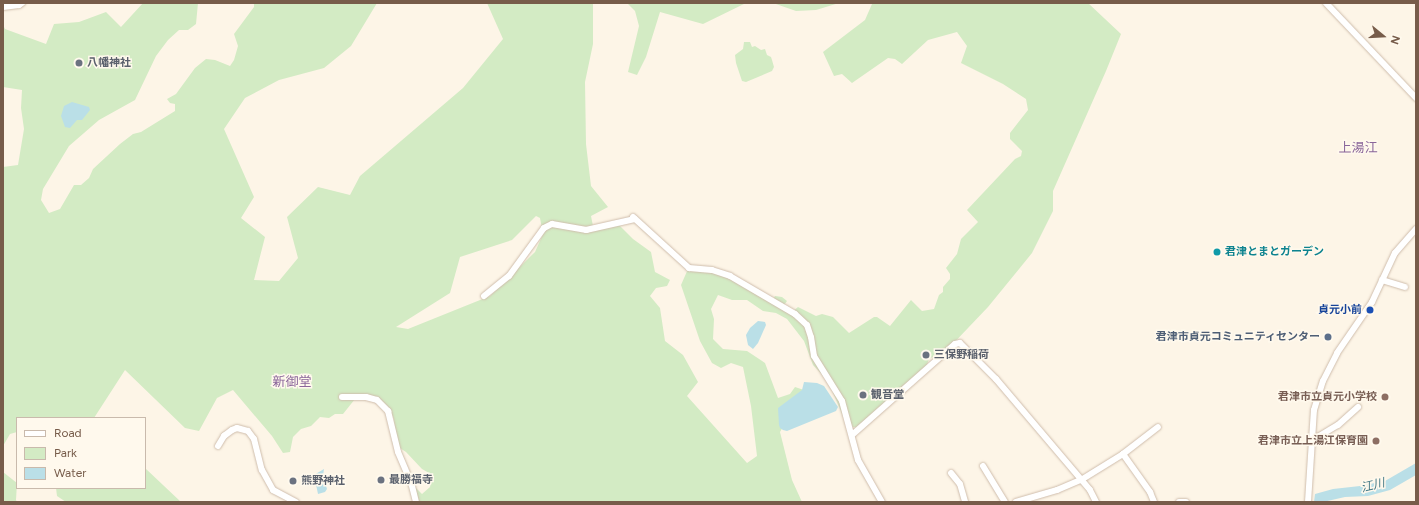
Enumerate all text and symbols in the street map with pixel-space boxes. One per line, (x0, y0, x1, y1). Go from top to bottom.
north arrow (1363, 16, 1403, 56)
text: N (1387, 34, 1402, 46)
place label: 八幡神社 (87, 56, 131, 70)
marker: 八幡神社 (74, 58, 84, 68)
district label: 上湯江 (1339, 140, 1377, 156)
place label: 君津とまとガーデン (1225, 245, 1324, 259)
marker: 君津とまとガーデン (1212, 247, 1222, 257)
place label: 貞元小前 (1318, 303, 1362, 317)
marker: 貞元小前 (1365, 305, 1375, 315)
place label: 君津市貞元コミュニティセンター (1155, 330, 1320, 344)
marker: 君津市貞元コミュニティセンター (1323, 332, 1333, 342)
place label: 三保野稲荷 (934, 348, 989, 362)
marker: 三保野稲荷 (921, 350, 931, 360)
district label: 新御堂 (273, 374, 311, 390)
place label: 観音堂 (871, 388, 904, 402)
marker: 観音堂 (858, 390, 868, 400)
place label: 君津市立貞元小学校 (1278, 390, 1377, 404)
marker: 君津市立貞元小学校 (1380, 392, 1390, 402)
legend (16, 417, 146, 489)
text: Road (54, 426, 82, 440)
place label: 君津市立上湯江保育園 (1258, 434, 1368, 448)
marker: 君津市立上湯江保育園 (1371, 436, 1381, 446)
text: Park (54, 446, 77, 460)
text: Water (54, 466, 86, 480)
place label: 最勝福寺 (389, 473, 433, 487)
place label: 熊野神社 (301, 474, 345, 488)
marker: 最勝福寺 (376, 475, 386, 485)
marker: 熊野神社 (288, 476, 298, 486)
water label: 江川 (1360, 476, 1386, 496)

